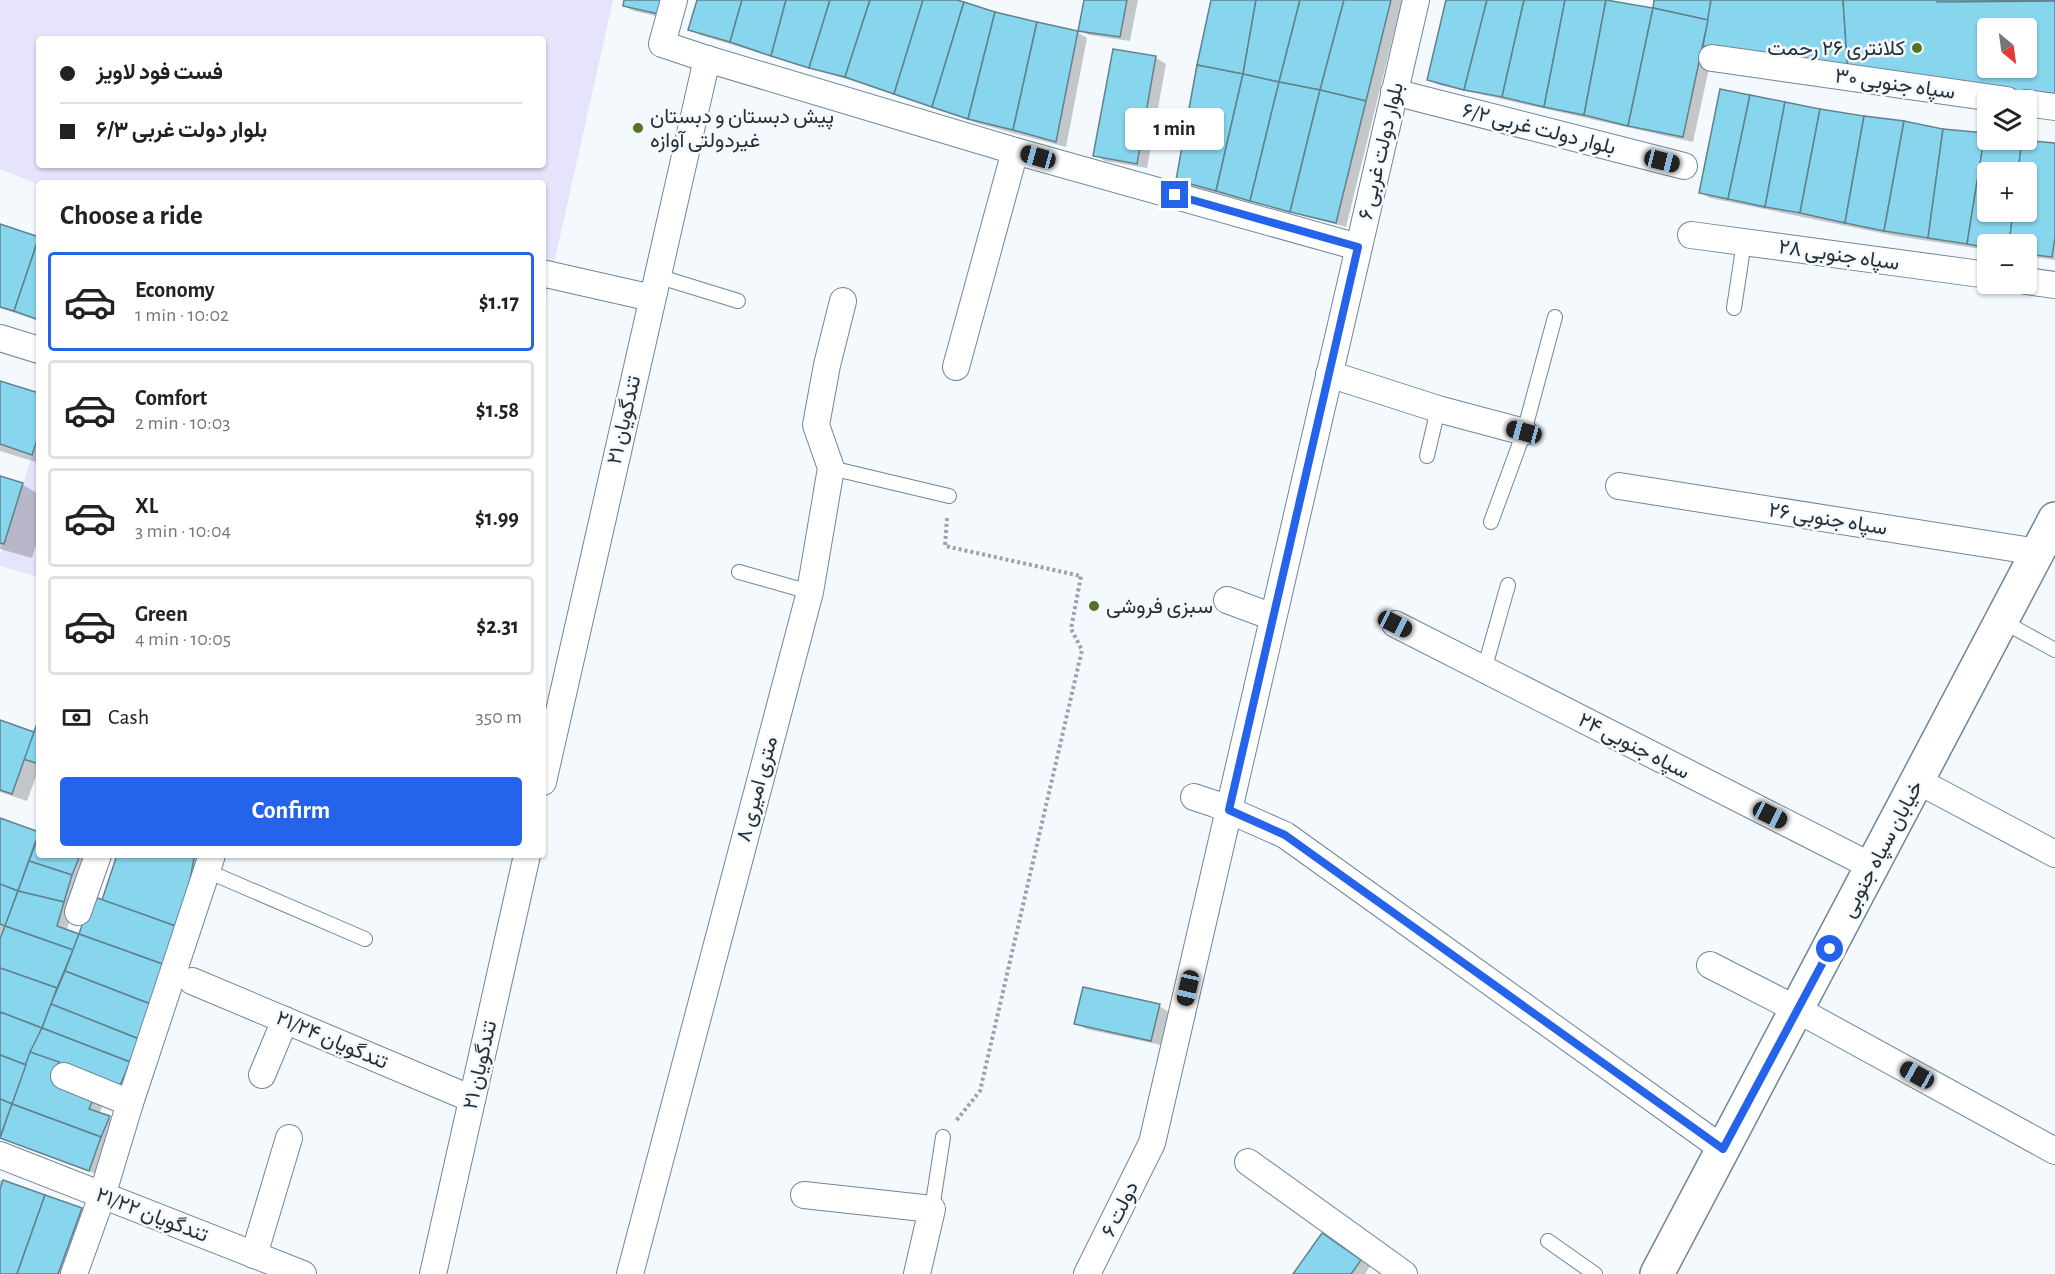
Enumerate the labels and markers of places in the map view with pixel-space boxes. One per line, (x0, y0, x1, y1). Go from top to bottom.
place label: کلانتری ۲۶ رحمت (1767, 38, 1905, 61)
marker: کلانتری ۲۶ رحمت (1910, 41, 1924, 55)
place label: پیش دبستان و دبستان غیردولتی آوازه (650, 106, 834, 153)
marker: پیش دبستان و دبستان غیردولتی آوازه (631, 121, 645, 135)
place label: سبزی فروشی (1106, 596, 1213, 619)
marker: سبزی فروشی (1087, 599, 1101, 613)

